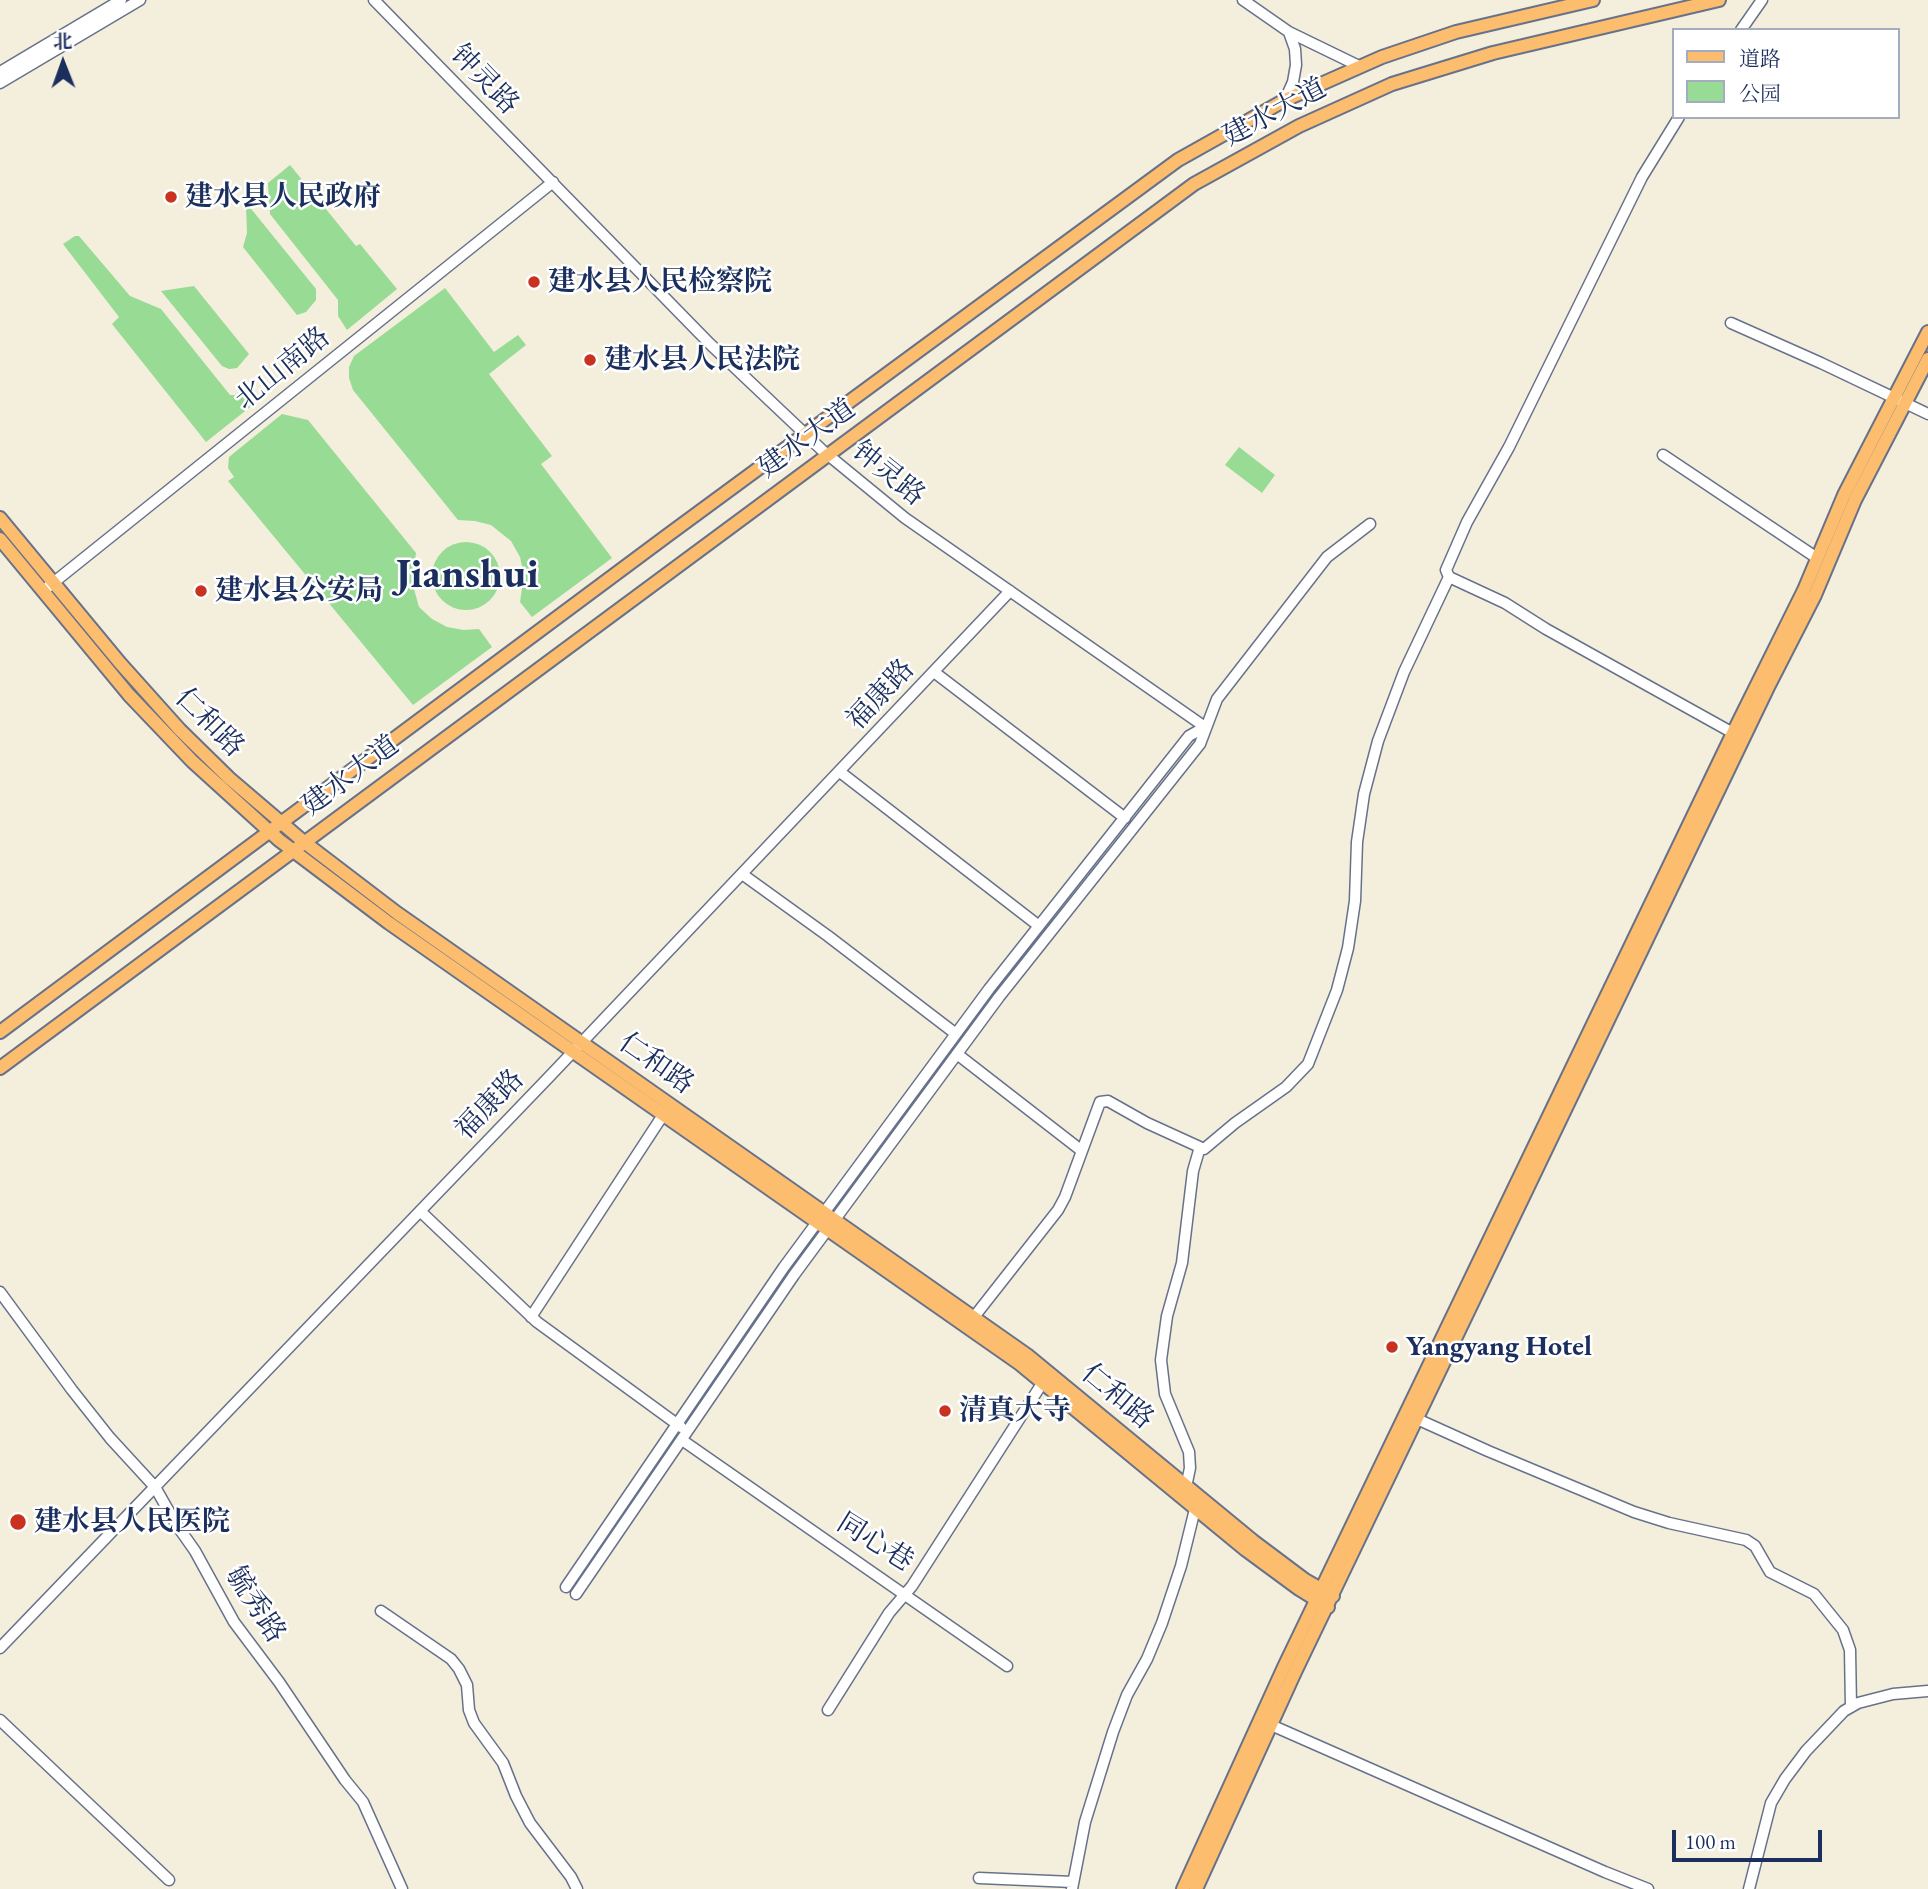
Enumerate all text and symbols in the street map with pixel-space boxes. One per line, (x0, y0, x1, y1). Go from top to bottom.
north arrow (28, 28, 98, 98)
legend (1672, 28, 1900, 119)
text: 北 (53, 29, 72, 54)
street label: 钟灵路 (443, 38, 525, 122)
text: 道路 (1739, 45, 1781, 72)
street label: 建水大道 (1218, 72, 1332, 154)
text: 公园 (1739, 80, 1781, 107)
place label: 建水县人民政府 (185, 180, 381, 214)
marker: 建水县人民政府 (163, 189, 179, 205)
place label: 建水县人民检察院 (548, 265, 772, 299)
marker: 建水县人民检察院 (526, 274, 542, 290)
street label: 北山南路 (229, 321, 337, 417)
place label: 建水县人民法院 (604, 343, 800, 377)
marker: 建水县人民法院 (582, 352, 598, 368)
street label: 建水大道 (752, 392, 862, 486)
street label: 钟灵路 (845, 435, 931, 513)
district label: Jianshui (395, 551, 539, 601)
place label: 建水县公安局 (215, 574, 383, 608)
marker: 建水县公安局 (193, 583, 209, 599)
street label: 福康路 (840, 653, 922, 737)
street label: 仁和路 (167, 681, 251, 765)
street label: 建水大道 (296, 729, 406, 823)
street label: 仁和路 (612, 1026, 700, 1102)
street label: 福康路 (449, 1063, 531, 1147)
place label: Yangyang Hotel (1406, 1330, 1592, 1364)
marker: Yangyang Hotel (1384, 1339, 1400, 1355)
street label: 仁和路 (1074, 1357, 1160, 1437)
place label: 清真大寺 (959, 1394, 1071, 1428)
marker: 清真大寺 (937, 1403, 953, 1419)
place label: 建水县人民医院 (34, 1505, 230, 1539)
street label: 同心巷 (830, 1506, 920, 1580)
marker: 建水县人民医院 (8, 1512, 28, 1532)
street label: 毓秀路 (218, 1561, 292, 1649)
scale bar (1676, 1815, 1826, 1859)
text: 100 m (1685, 1828, 1736, 1855)

